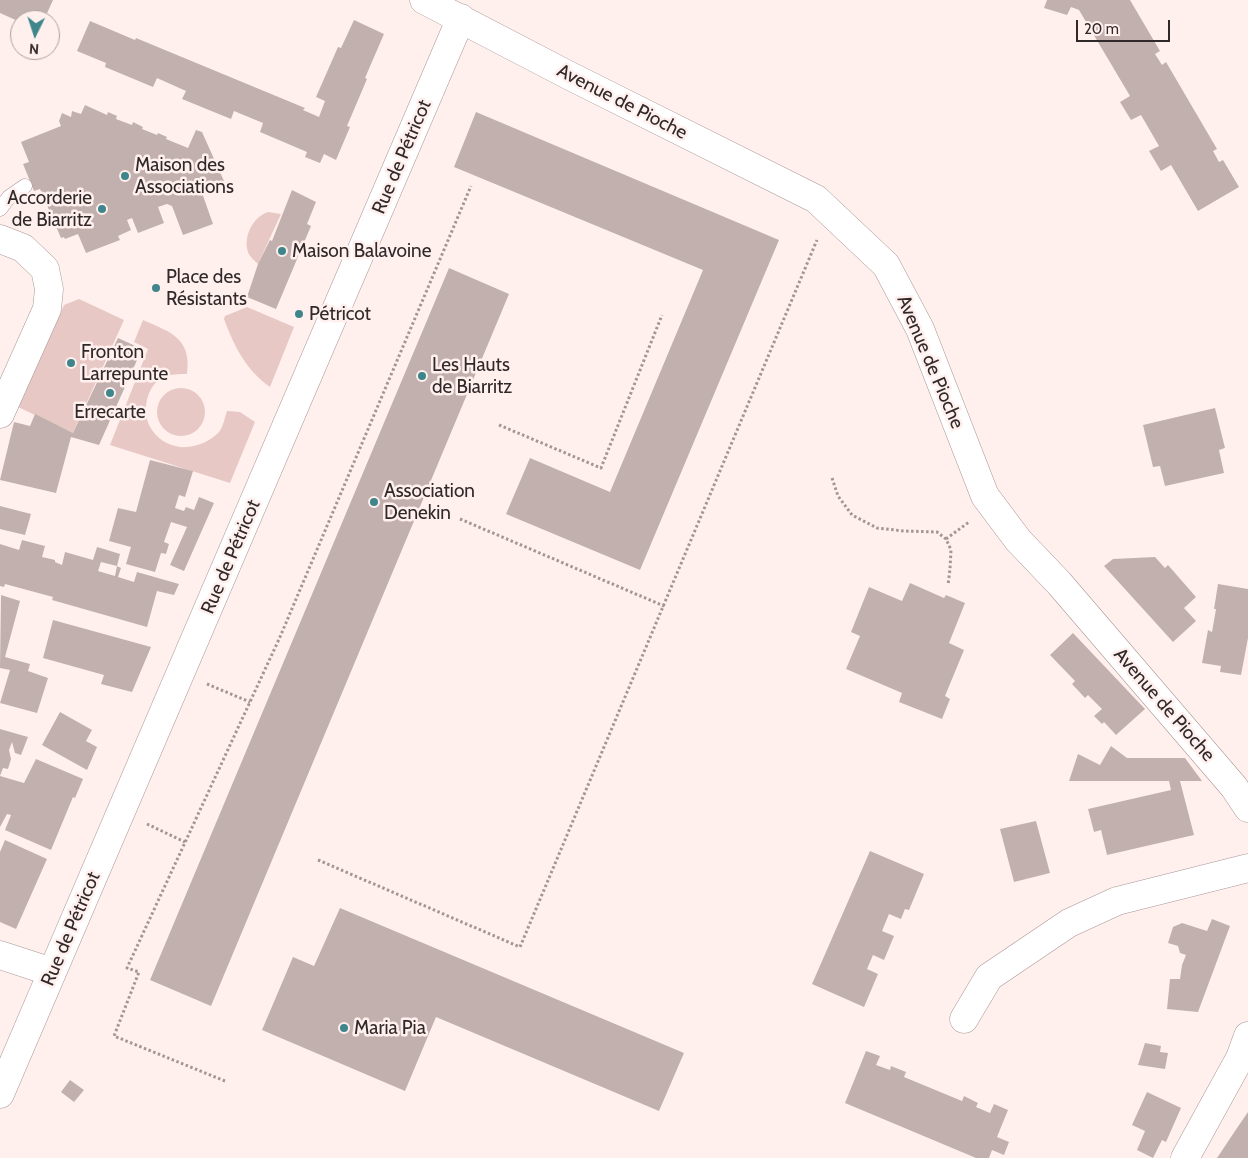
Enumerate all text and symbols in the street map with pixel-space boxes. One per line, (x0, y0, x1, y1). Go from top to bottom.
north arrow (10, 10, 60, 60)
scale bar (1078, 10, 1172, 42)
text: 20 m (1084, 20, 1119, 38)
text: N (28, 40, 40, 58)
street label: Avenue de Pioche (553, 59, 691, 145)
street label: Rue de Pétricot (368, 97, 436, 217)
place label: Maison des Associations (135, 154, 234, 198)
marker: Maison des Associations (119, 170, 131, 182)
place label: Accorderie de Biarritz (7, 187, 92, 231)
marker: Accorderie de Biarritz (96, 203, 108, 215)
place label: Maison Balavoine (292, 240, 431, 262)
marker: Maison Balavoine (276, 245, 288, 257)
place label: Place des Résistants (166, 266, 247, 310)
marker: Place des Résistants (150, 282, 162, 294)
street label: Avenue de Pioche (892, 292, 968, 432)
place label: Pétricot (309, 303, 371, 325)
marker: Pétricot (293, 308, 305, 320)
place label: Fronton Larrepunte (81, 341, 168, 385)
place label: Les Hauts de Biarritz (432, 354, 512, 398)
marker: Fronton Larrepunte (65, 357, 77, 369)
marker: Les Hauts de Biarritz (416, 370, 428, 382)
marker: Errecarte (104, 387, 116, 399)
place label: Errecarte (74, 401, 146, 423)
place label: Association Denekin (384, 480, 475, 524)
marker: Association Denekin (368, 496, 380, 508)
street label: Rue de Pétricot (197, 497, 265, 617)
street label: Avenue de Pioche (1109, 644, 1219, 766)
street label: Rue de Pétricot (37, 869, 105, 989)
place label: Maria Pia (354, 1017, 426, 1039)
marker: Maria Pia (338, 1022, 350, 1034)

